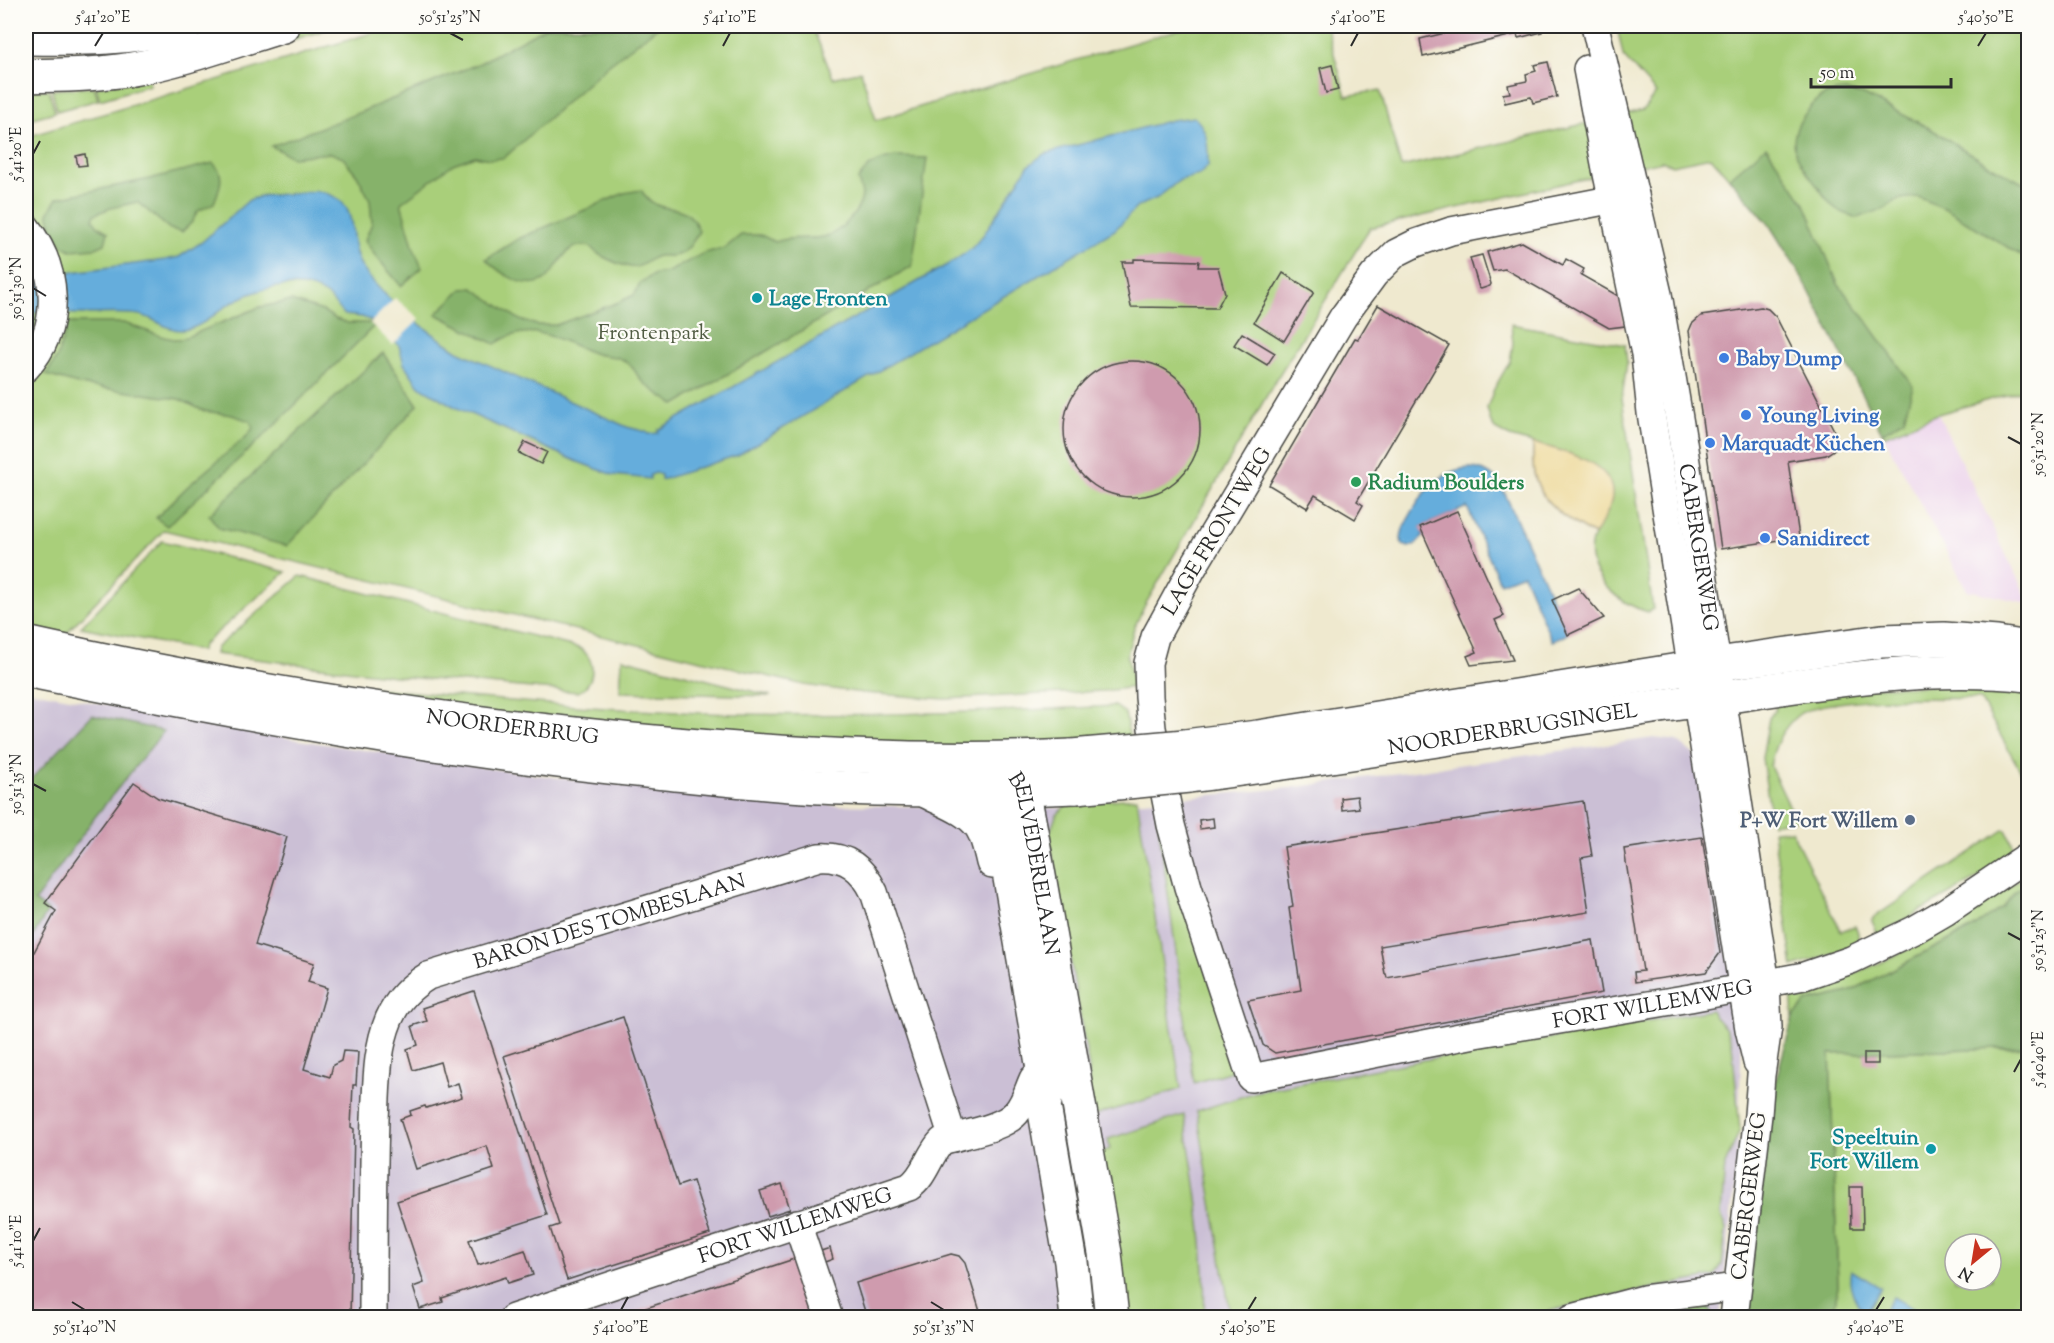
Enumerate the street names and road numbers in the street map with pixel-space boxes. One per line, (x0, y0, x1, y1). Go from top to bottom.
street label: LAGE FRONTWEG (1156, 442, 1280, 622)
street label: CABERGERWEG (1669, 462, 1725, 634)
street label: NOORDERBRUGSINGEL (1386, 696, 1640, 764)
street label: NOORDERBRUG (424, 703, 600, 754)
street label: BELVÉDÈRELAAN (999, 767, 1066, 958)
street label: BARON DES TOMBESLAAN (470, 867, 750, 978)
street label: FORT WILLEMWEG (1550, 973, 1755, 1038)
street label: CABERGERWEG (1725, 1111, 1775, 1282)
street label: FORT WILLEMWEG (695, 1181, 897, 1273)

